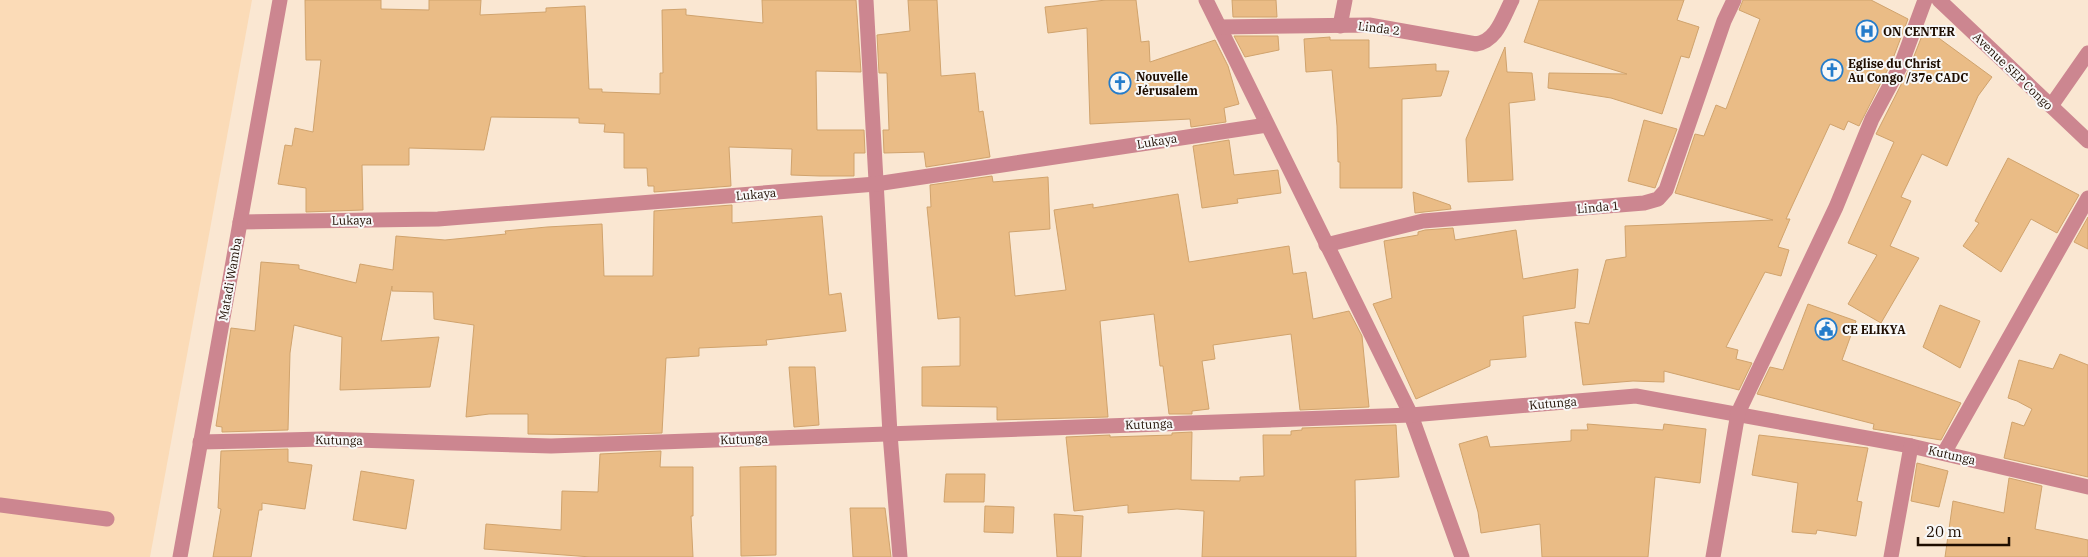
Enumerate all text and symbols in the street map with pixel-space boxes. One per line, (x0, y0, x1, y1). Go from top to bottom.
street label: Linda 2 (1357, 18, 1401, 38)
hospital icon: ON CENTER (1855, 19, 1879, 43)
place label: ON CENTER (1883, 24, 1955, 39)
street label: Avenue SEP Congo (1970, 29, 2056, 113)
place label: Eglise du Christ Au Congo /37e CADC (1848, 56, 1968, 85)
church icon: Eglise du Christ Au Congo /37e CADC (1820, 58, 1844, 82)
place label: Nouvelle Jérusalem (1136, 69, 1198, 98)
church icon: Nouvelle Jérusalem (1108, 71, 1132, 95)
street label: Lukaya (1136, 130, 1179, 152)
street label: Lukaya (735, 185, 777, 203)
street label: Linda 1 (1576, 198, 1620, 216)
street label: Lukaya (332, 212, 373, 228)
street label: Matadi Wamba (215, 236, 245, 322)
public building icon: CE ELIKYA (1814, 317, 1838, 341)
place label: CE ELIKYA (1842, 322, 1906, 337)
street label: Kutunga (1528, 393, 1578, 413)
street label: Kutunga (1125, 416, 1174, 432)
street label: Kutunga (720, 431, 769, 447)
street label: Kutunga (315, 432, 364, 448)
street label: Kutunga (1927, 442, 1977, 468)
scale bar (1918, 514, 2009, 546)
text: 20 m (1926, 522, 1962, 541)

